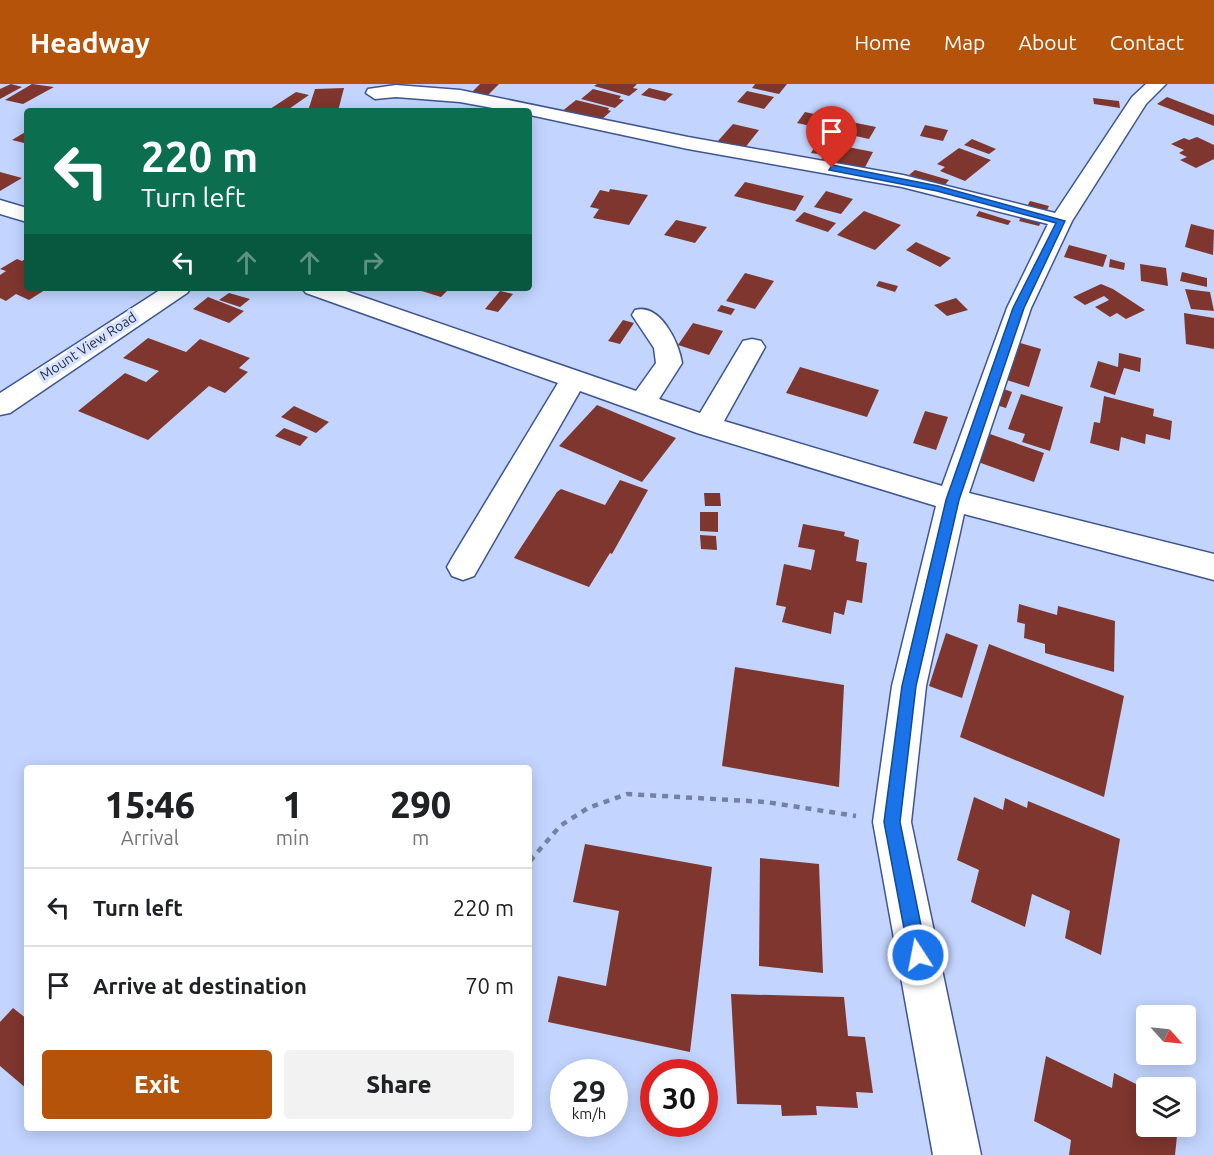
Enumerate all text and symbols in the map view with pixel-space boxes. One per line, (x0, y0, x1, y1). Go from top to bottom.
text: Headway (30, 27, 150, 58)
text: Home (854, 30, 911, 54)
text: Map (944, 30, 985, 54)
text: About (1018, 30, 1077, 54)
text: Contact (1110, 30, 1184, 54)
pin (806, 106, 857, 168)
icon: arrive (815, 115, 848, 148)
icon: left (42, 132, 120, 210)
text: 220 m (141, 133, 258, 180)
text: Turn left (141, 182, 245, 212)
icon: left (167, 246, 200, 279)
icon: ahead (230, 246, 263, 279)
icon: ahead (293, 246, 326, 279)
icon: right (356, 246, 389, 279)
street label: Mount View Road (37, 309, 139, 383)
text: 15:46 (105, 784, 195, 825)
text: 1 (282, 784, 303, 825)
text: 290 (390, 784, 451, 825)
text: Arrival (121, 826, 179, 849)
text: min (276, 826, 309, 849)
text: m (412, 826, 429, 849)
icon: left (42, 891, 75, 924)
text: Turn left (93, 895, 183, 920)
text: 220 m (453, 895, 514, 920)
position arrow (886, 923, 950, 987)
icon: arrive (42, 969, 75, 1002)
text: Arrive at destination (93, 973, 307, 998)
text: 70 m (465, 973, 514, 998)
north arrow (1136, 1005, 1196, 1065)
map controls (1136, 1005, 1196, 1137)
button: Exit (42, 1050, 272, 1119)
button: Share (284, 1050, 514, 1119)
speed limit sign: 30 (640, 1059, 718, 1137)
text: 29 (572, 1074, 606, 1108)
button: layers (1136, 1077, 1196, 1137)
text: km/h (572, 1105, 606, 1122)

